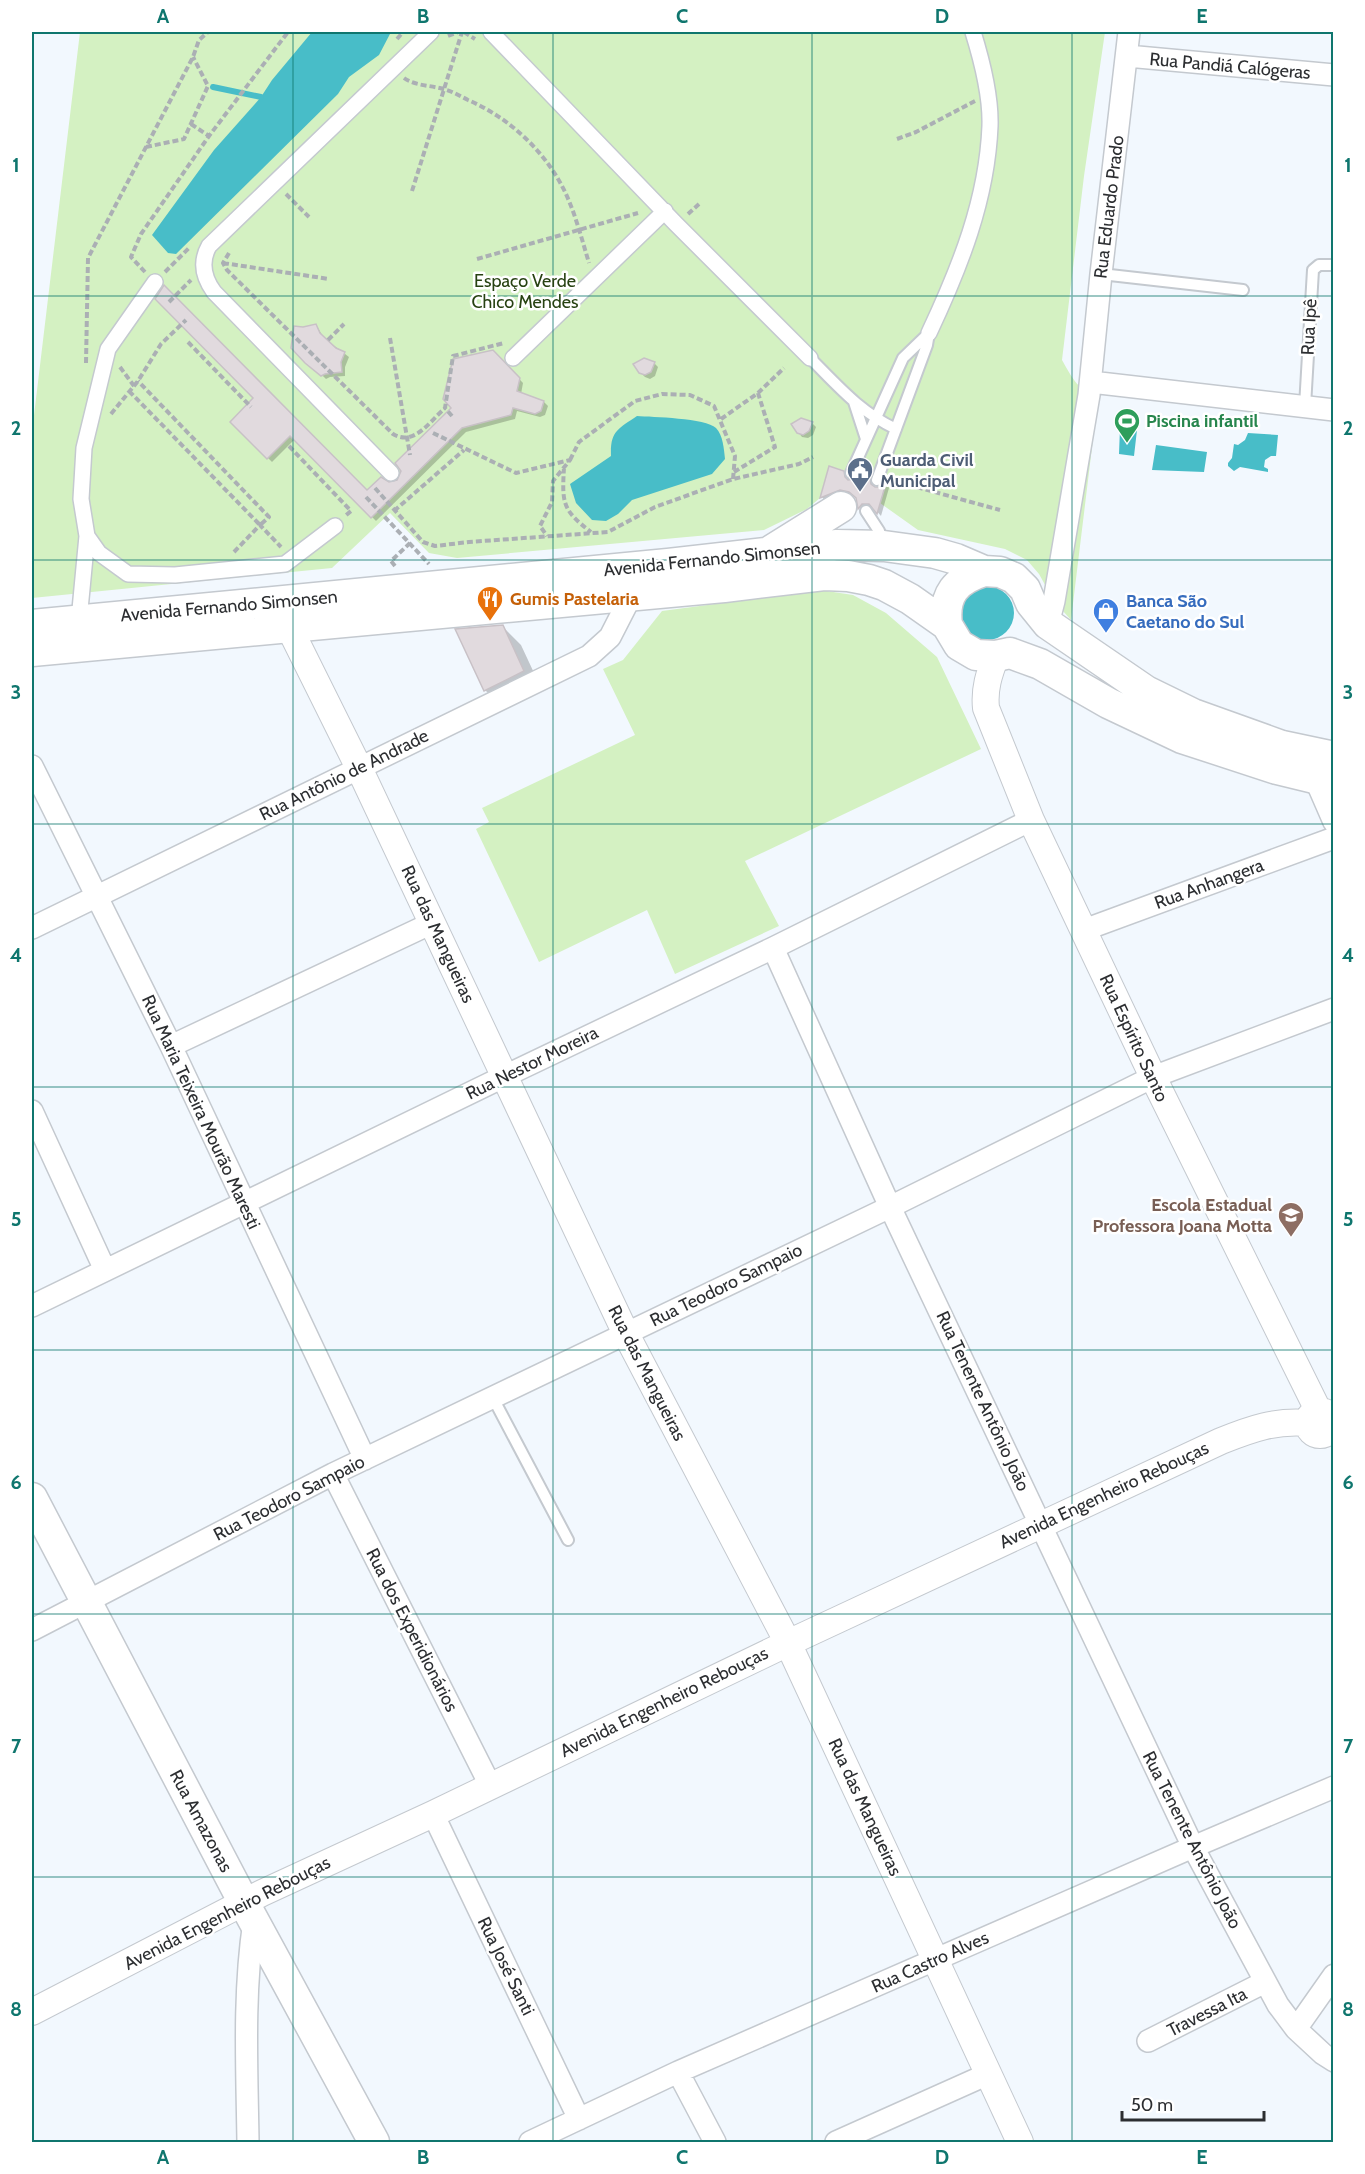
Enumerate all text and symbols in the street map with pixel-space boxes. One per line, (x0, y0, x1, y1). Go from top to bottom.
text: A (157, 4, 170, 28)
text: B (417, 4, 429, 28)
text: C (676, 4, 688, 28)
text: D (935, 4, 949, 28)
text: E (1196, 4, 1208, 28)
street label: Rua Pandiá Calógeras (1149, 48, 1311, 84)
street label: Rua Eduardo Prado (1089, 134, 1129, 280)
text: 1 (12, 153, 20, 177)
text: 1 (1344, 153, 1352, 177)
park label: Espaço Verde Chico Mendes (472, 270, 579, 313)
street label: Rua Ipê (1297, 298, 1321, 356)
sports icon: Piscina infantil (1112, 406, 1142, 444)
place label: Piscina infantil (1146, 410, 1259, 432)
text: 2 (11, 416, 21, 440)
text: 2 (1343, 416, 1353, 440)
place label: Guarda Civil Municipal (880, 449, 974, 492)
public building icon: Guarda Civil Municipal (845, 455, 875, 493)
street label: Avenida Fernando Simonsen (603, 537, 821, 581)
restaurant icon: Gumis Pastelaria (475, 584, 505, 622)
street label: Avenida Fernando Simonsen (120, 586, 338, 626)
place label: Gumis Pastelaria (510, 588, 639, 610)
place label: Banca São Caetano do Sul (1126, 590, 1244, 633)
shop icon: Banca São Caetano do Sul (1091, 596, 1121, 634)
text: 3 (11, 680, 21, 704)
text: 3 (1343, 680, 1353, 704)
street label: Rua Antônio de Andrade (256, 724, 432, 826)
street label: Rua Anhangera (1151, 854, 1267, 914)
street label: Rua das Mangueiras (397, 862, 479, 1006)
text: 4 (10, 943, 22, 967)
text: 4 (1342, 943, 1354, 967)
street label: Rua Espírito Santo (1095, 971, 1173, 1105)
street label: Rua Maria Teixeira Mourão Maresti (137, 991, 265, 1233)
street label: Rua Nestor Moreira (462, 1021, 602, 1105)
place label: Escola Estadual Professora Joana Motta (1093, 1194, 1272, 1237)
school or university icon: Escola Estadual Professora Joana Motta (1276, 1200, 1306, 1238)
text: 5 (11, 1207, 21, 1231)
text: 5 (1343, 1207, 1353, 1231)
street label: Rua Teodoro Sampaio (646, 1239, 806, 1331)
street label: Rua das Mangueiras (603, 1302, 691, 1444)
street label: Rua Tenente Antônio João (932, 1307, 1034, 1495)
street label: Avenida Engenheiro Rebouças (996, 1437, 1212, 1553)
street label: Rua Teodoro Sampaio (210, 1450, 368, 1546)
text: 6 (10, 1470, 22, 1494)
text: 6 (1342, 1470, 1354, 1494)
street label: Rua dos Experidionários (361, 1545, 463, 1715)
street label: Avenida Engenheiro Rebouças (556, 1642, 772, 1762)
text: 7 (11, 1734, 22, 1758)
text: 7 (1343, 1734, 1354, 1758)
street label: Rua das Mangueiras (824, 1735, 906, 1879)
street label: Rua Tenente Antônio João (1138, 1748, 1246, 1932)
street label: Rua Amazonas (165, 1766, 237, 1876)
street label: Avenida Engenheiro Rebouças (120, 1851, 334, 1975)
street label: Rua José Santi (473, 1913, 539, 2019)
street label: Rua Castro Alves (868, 1926, 992, 1998)
street label: Travessa Ita (1163, 1982, 1251, 2041)
text: 8 (10, 1997, 22, 2021)
text: 8 (1342, 1997, 1354, 2021)
scale bar (1122, 2084, 1264, 2122)
text: 50 m (1131, 2094, 1173, 2116)
text: A (157, 2145, 170, 2169)
text: B (417, 2145, 429, 2169)
text: C (676, 2145, 688, 2169)
text: D (935, 2145, 949, 2169)
text: E (1196, 2145, 1208, 2169)

